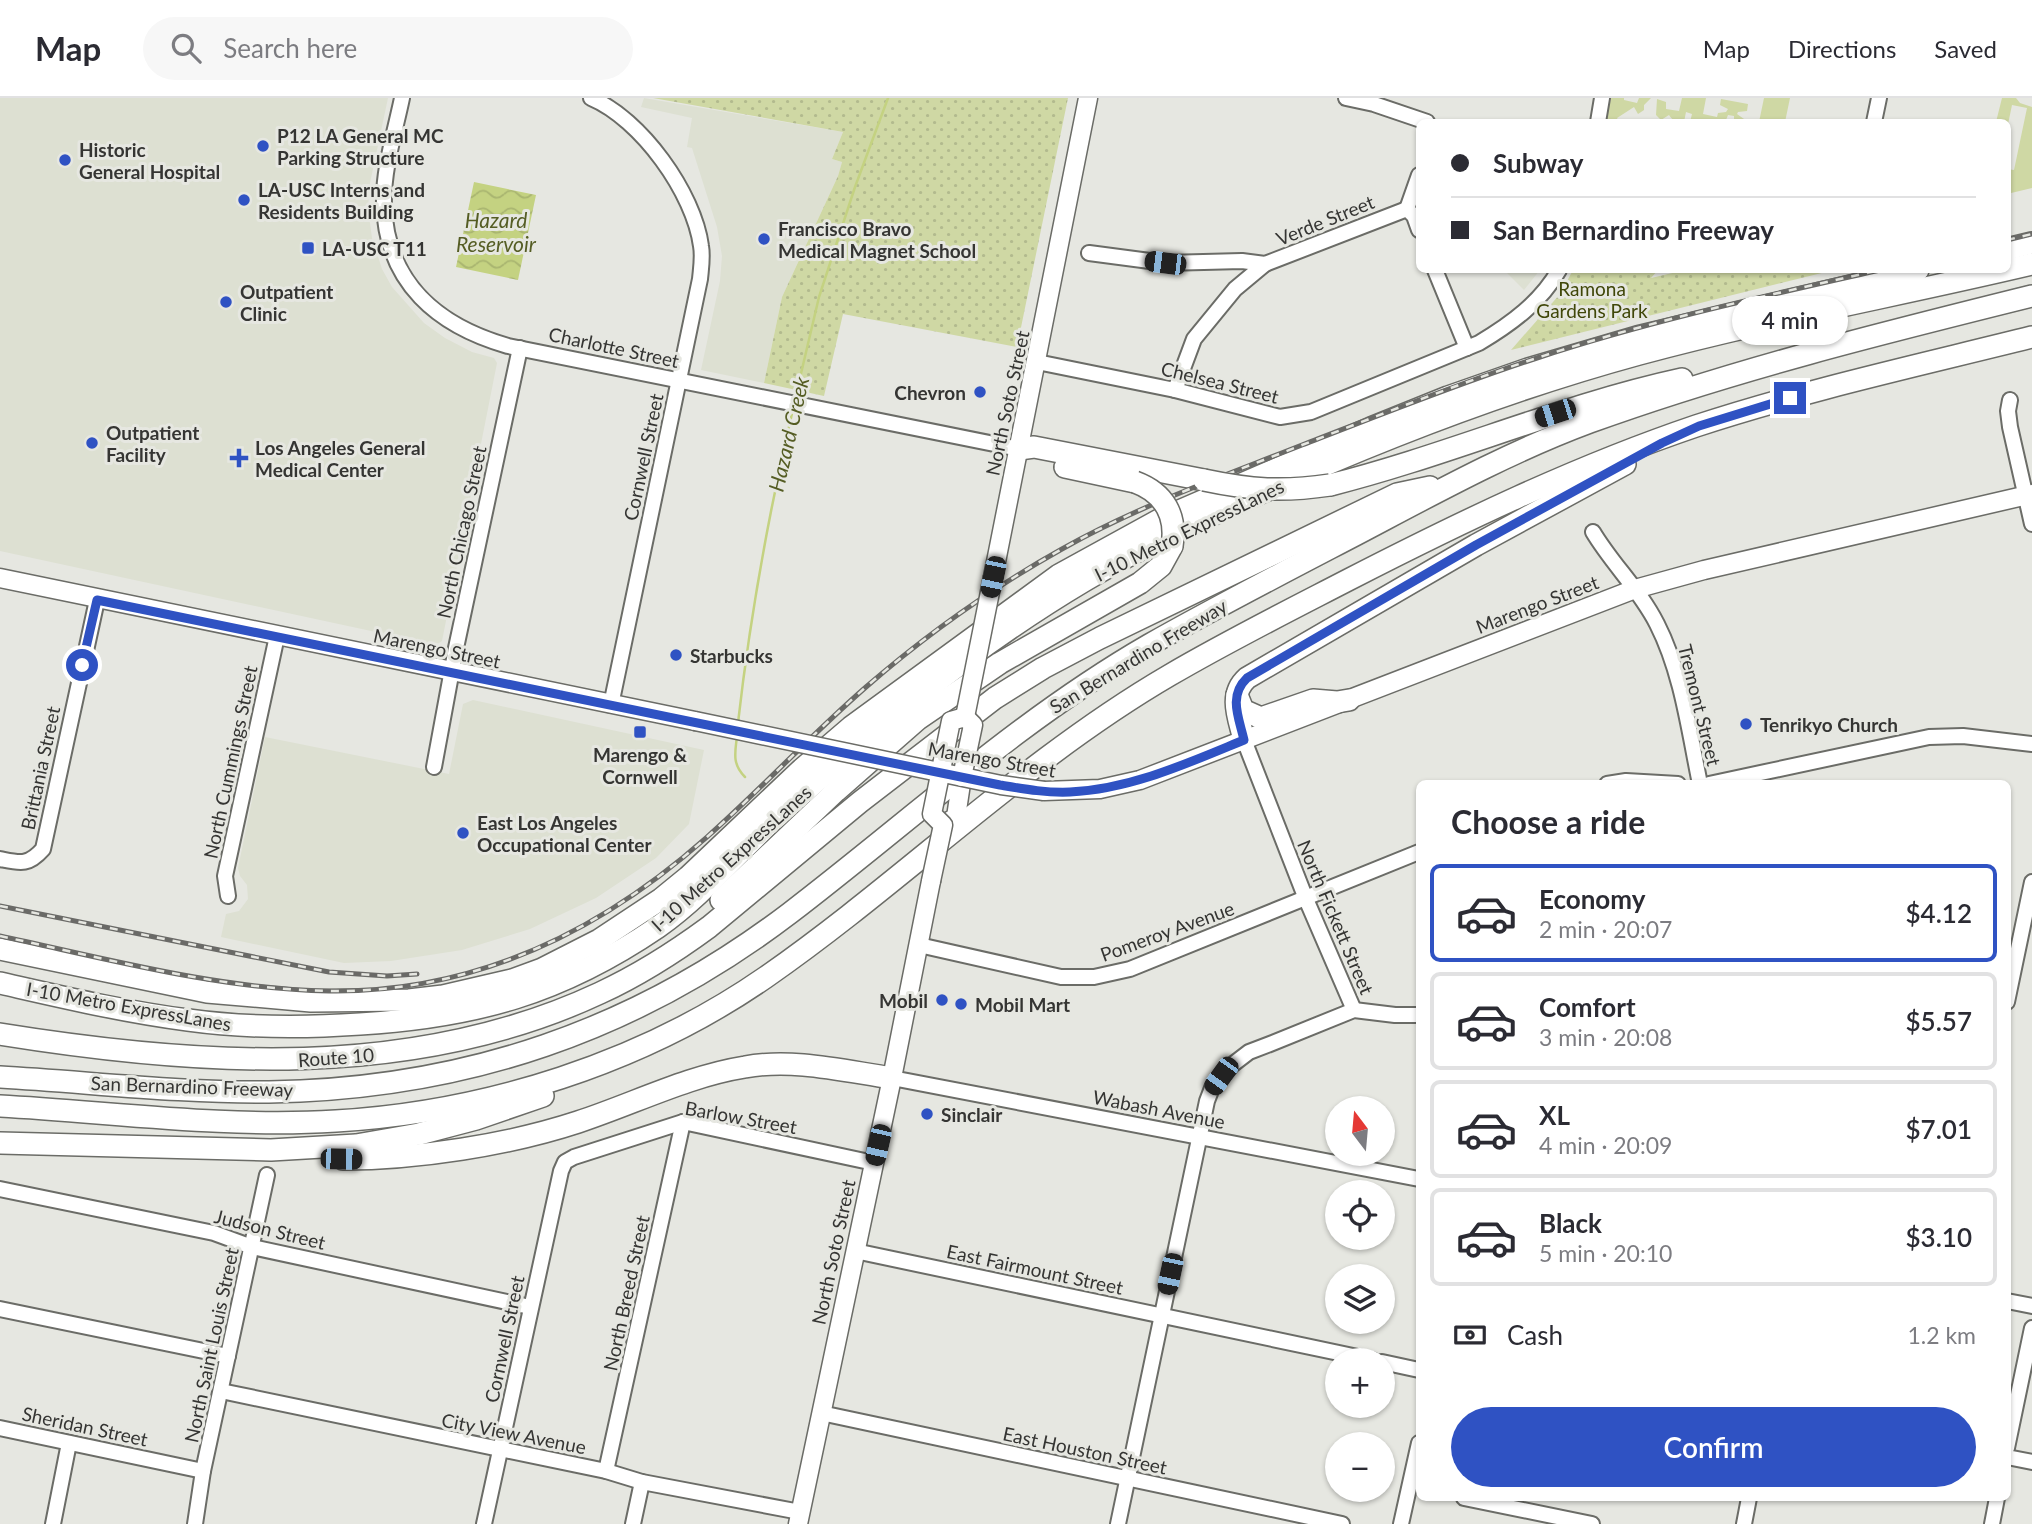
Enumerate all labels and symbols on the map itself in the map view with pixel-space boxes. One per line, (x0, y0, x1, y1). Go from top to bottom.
place label: P12 LA General MC Parking Structure (277, 124, 444, 169)
place label: Historic General Hospital (79, 138, 220, 183)
marker: P12 LA General MC Parking Structure (255, 138, 271, 154)
marker: Historic General Hospital (57, 152, 73, 168)
place label: LA-USC Interns and Residents Building (258, 178, 425, 223)
street label: Verde Street (1273, 190, 1377, 250)
marker: LA-USC Interns and Residents Building (236, 192, 252, 208)
water label: Hazard Reservoir (456, 207, 537, 256)
place label: Francisco Bravo Medical Magnet School (778, 217, 976, 262)
marker: Francisco Bravo Medical Magnet School (756, 231, 772, 247)
place label: LA-USC T11 (322, 237, 427, 260)
marker: LA-USC T11 (300, 240, 316, 256)
car (1143, 250, 1188, 276)
park label: Ramona Gardens Park (1536, 277, 1648, 322)
place label: Outpatient Clinic (240, 280, 333, 325)
marker: Outpatient Clinic (218, 294, 234, 310)
callout: 4 min (1732, 296, 1848, 345)
street label: Charlotte Street (547, 322, 681, 372)
street label: North Soto Street (980, 328, 1034, 478)
street label: Chelsea Street (1159, 356, 1281, 408)
water label: Hazard Creek (763, 373, 814, 494)
place label: Chevron (894, 381, 966, 404)
route end (1774, 382, 1806, 414)
marker: Chevron (972, 384, 988, 400)
street label: Cornwell Street (618, 391, 668, 523)
car (1532, 397, 1579, 429)
place label: Outpatient Facility (106, 421, 199, 466)
marker: Outpatient Facility (84, 435, 100, 451)
place label: Los Angeles General Medical Center (255, 436, 425, 481)
street label: North Chicago Street (431, 443, 491, 620)
marker: Los Angeles General Medical Center (229, 448, 249, 468)
street label: I-10 Metro ExpressLanes (1091, 474, 1287, 586)
car (979, 554, 1008, 600)
street label: Marengo Street (1472, 570, 1602, 638)
street label: San Bernardino Freeway (1045, 594, 1231, 718)
street label: Marengo Street (371, 623, 503, 673)
street label: Tremont Street (1674, 642, 1726, 768)
place label: Starbucks (690, 644, 773, 667)
marker: Starbucks (668, 647, 684, 663)
route start (66, 649, 98, 681)
street label: North Cummings Street (198, 663, 262, 861)
street label: Brittania Street (16, 704, 64, 832)
place label: Tenrikyo Church (1760, 713, 1898, 736)
marker: Tenrikyo Church (1738, 716, 1754, 732)
marker: Marengo & Cornwell (632, 724, 648, 740)
street label: Marengo Street (926, 736, 1058, 782)
place label: Marengo & Cornwell (593, 743, 687, 788)
street label: I-10 Metro ExpressLanes (646, 780, 816, 936)
place label: East Los Angeles Occupational Center (477, 811, 652, 856)
marker: East Los Angeles Occupational Center (455, 825, 471, 841)
street label: North Fickett Street (1293, 836, 1379, 998)
street label: Pomeroy Avenue (1097, 896, 1237, 966)
street label: I-10 Metro ExpressLanes (25, 977, 233, 1035)
place label: Mobil (879, 989, 928, 1012)
marker: Mobil (934, 992, 950, 1008)
place label: Mobil Mart (975, 993, 1070, 1016)
marker: Mobil Mart (953, 996, 969, 1012)
street label: Route 10 (297, 1043, 375, 1071)
car (1201, 1053, 1242, 1099)
street label: San Bernardino Freeway (90, 1071, 294, 1101)
street label: Wabash Avenue (1091, 1085, 1227, 1133)
street label: Barlow Street (683, 1096, 799, 1138)
north arrow (1325, 1096, 1395, 1166)
place label: Sinclair (941, 1103, 1003, 1126)
marker: Sinclair (919, 1106, 935, 1122)
car (864, 1122, 893, 1168)
car (320, 1148, 363, 1170)
street label: North Soto Street (806, 1177, 860, 1327)
street label: Judson Street (212, 1204, 328, 1254)
street label: North Breed Street (598, 1213, 654, 1373)
street label: East Fairmount Street (945, 1239, 1125, 1299)
street label: North Saint Louis Street (179, 1245, 243, 1445)
car (1156, 1251, 1185, 1297)
street label: Cornwell Street (479, 1273, 529, 1405)
street label: Sheridan Street (20, 1401, 150, 1451)
street label: City View Avenue (440, 1408, 588, 1458)
street label: East Houston Street (1001, 1421, 1169, 1479)

